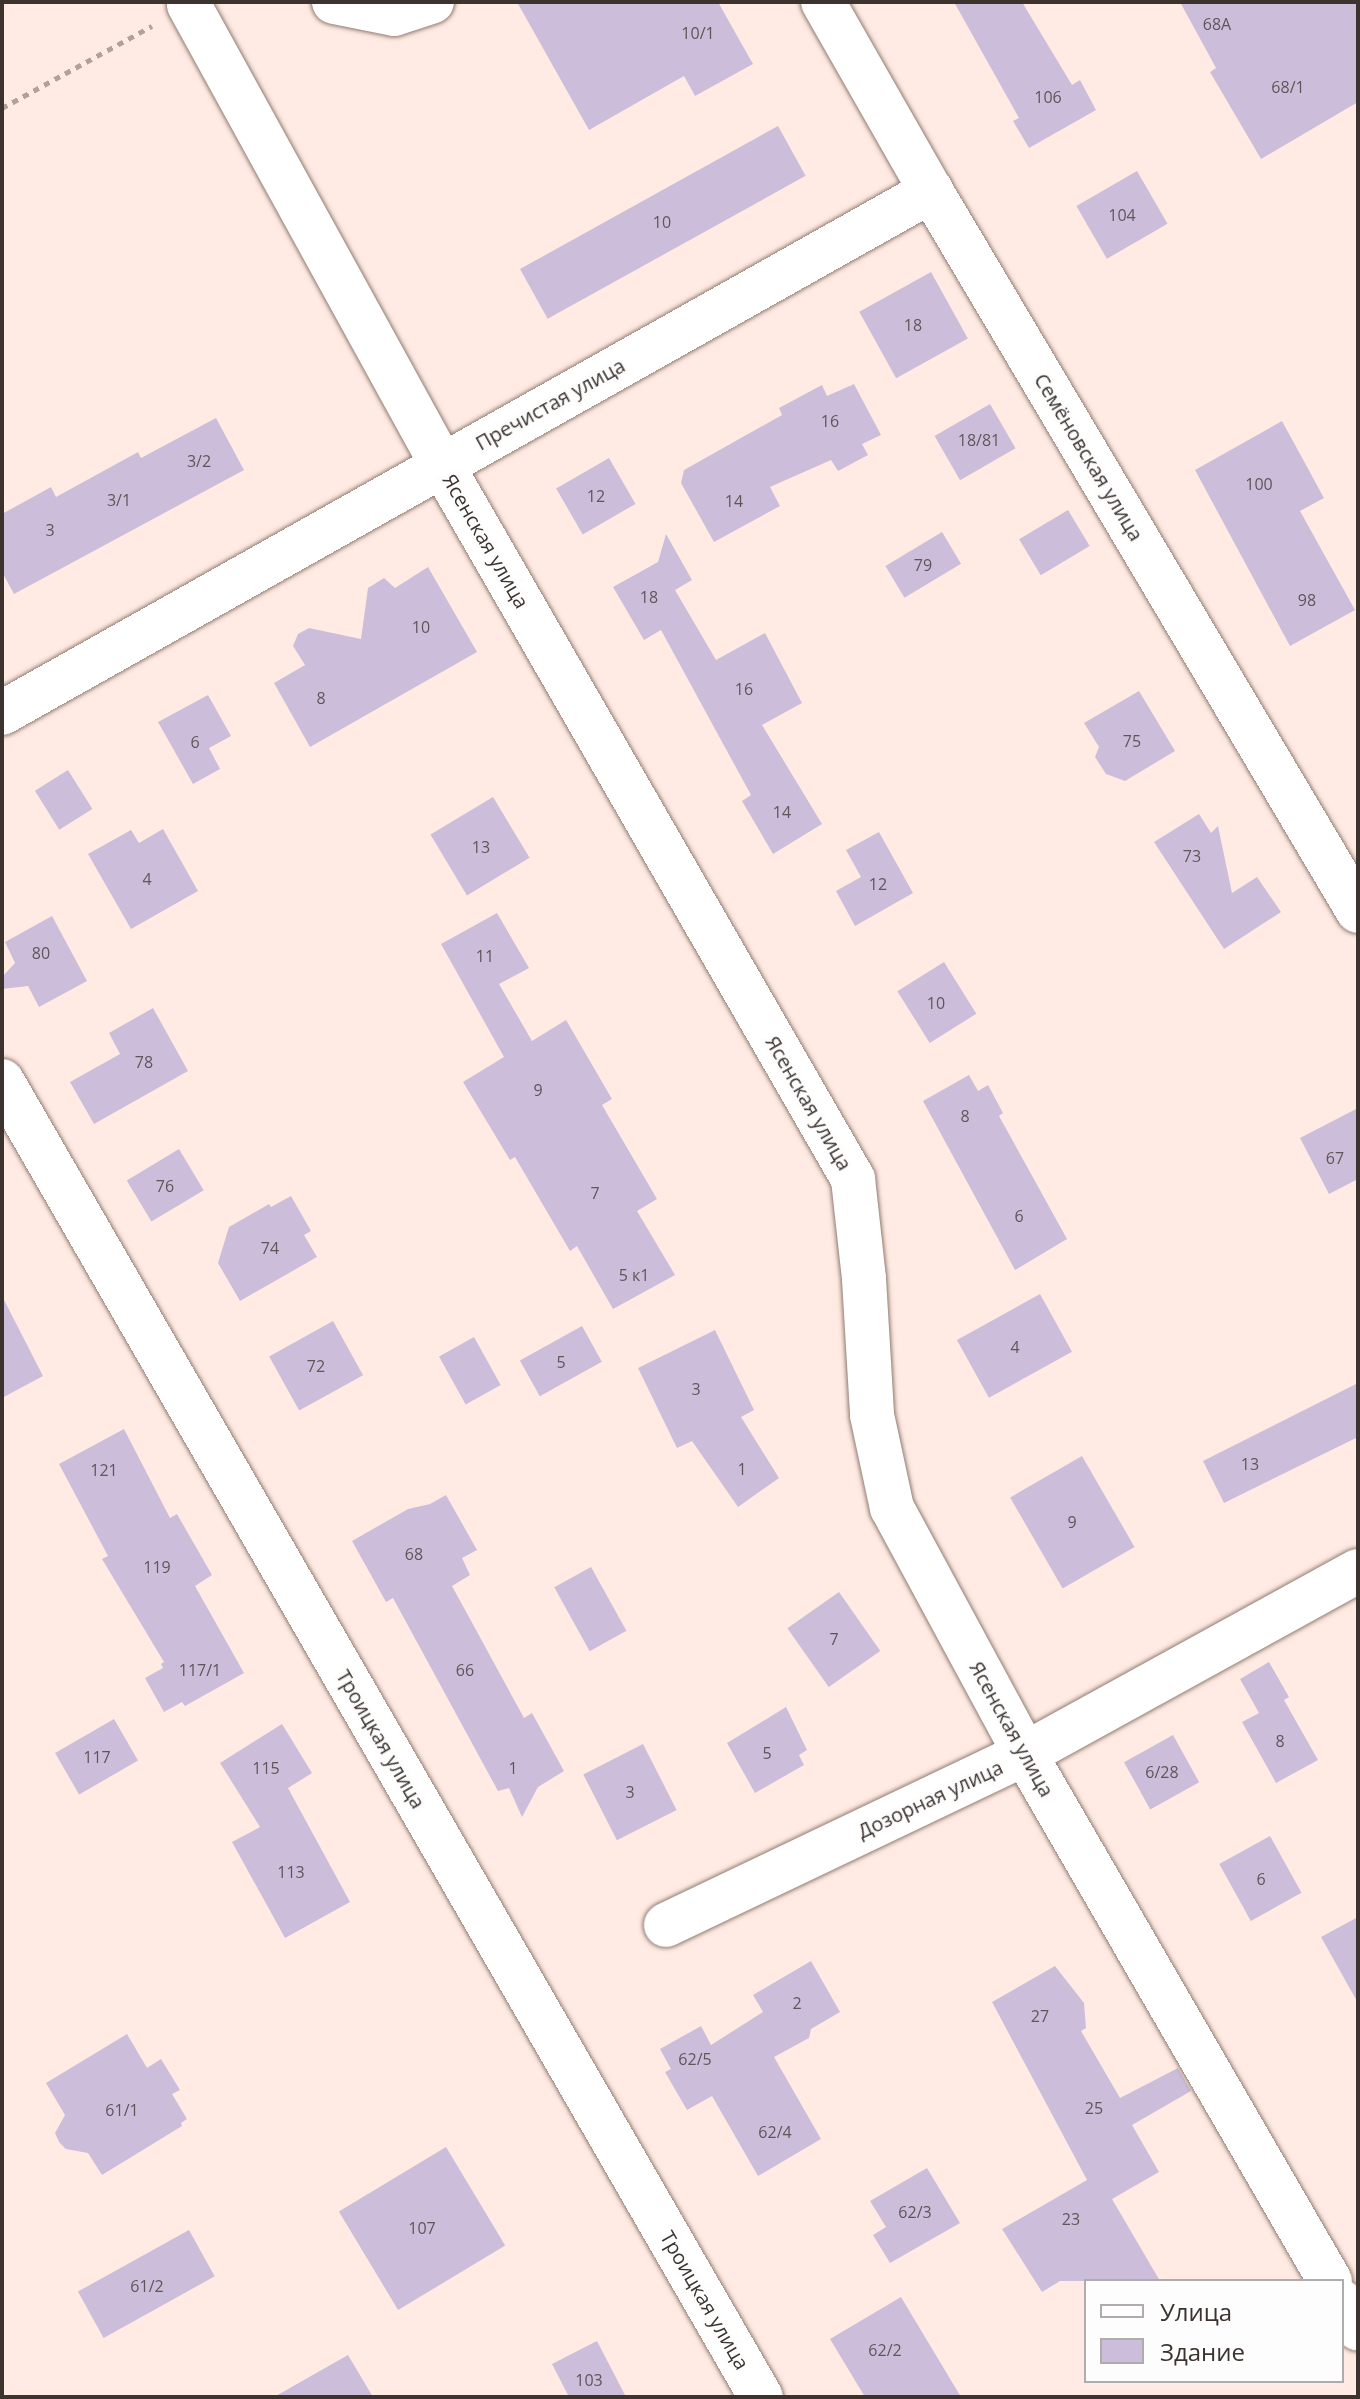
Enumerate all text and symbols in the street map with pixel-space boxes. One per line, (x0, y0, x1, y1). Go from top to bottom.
house number: 68А (1203, 14, 1231, 34)
house number: 10/1 (681, 23, 715, 43)
house number: 68/1 (1271, 77, 1305, 97)
house number: 106 (1034, 87, 1062, 107)
house number: 104 (1108, 205, 1136, 225)
house number: 10 (653, 212, 671, 232)
house number: 18 (904, 315, 922, 335)
street label: Пречистая улица (471, 353, 629, 455)
street label: Семёновская улица (1030, 369, 1148, 545)
house number: 16 (821, 411, 839, 431)
house number: 18/81 (958, 430, 1000, 450)
house number: 3/2 (187, 451, 211, 471)
street label: Ясенская улица (438, 470, 534, 612)
house number: 100 (1245, 474, 1273, 494)
house number: 12 (587, 486, 605, 506)
house number: 3/1 (107, 490, 131, 510)
house number: 14 (725, 491, 743, 511)
house number: 3 (45, 520, 55, 540)
house number: 79 (914, 555, 932, 575)
house number: 18 (640, 587, 658, 607)
house number: 98 (1298, 590, 1316, 610)
house number: 10 (412, 617, 430, 637)
house number: 16 (735, 679, 753, 699)
house number: 8 (316, 688, 326, 708)
house number: 75 (1123, 731, 1141, 751)
house number: 6 (190, 732, 200, 752)
house number: 14 (773, 802, 791, 822)
house number: 13 (472, 837, 490, 857)
house number: 73 (1183, 846, 1201, 866)
house number: 4 (142, 869, 152, 889)
house number: 12 (869, 874, 887, 894)
house number: 80 (32, 943, 50, 963)
house number: 11 (476, 946, 494, 966)
house number: 10 (927, 993, 945, 1013)
street label: Ясенская улица (761, 1032, 857, 1174)
house number: 78 (135, 1052, 153, 1072)
house number: 9 (533, 1080, 543, 1100)
house number: 8 (960, 1106, 970, 1126)
house number: 67 (1326, 1148, 1344, 1168)
house number: 76 (156, 1176, 174, 1196)
house number: 7 (590, 1183, 600, 1203)
house number: 6 (1014, 1206, 1024, 1226)
house number: 74 (261, 1238, 279, 1258)
house number: 5 к1 (619, 1265, 649, 1285)
house number: 4 (1010, 1337, 1020, 1357)
house number: 5 (556, 1352, 566, 1372)
house number: 72 (307, 1356, 325, 1376)
house number: 3 (691, 1379, 701, 1399)
house number: 13 (1241, 1454, 1259, 1474)
house number: 1 (737, 1459, 747, 1479)
house number: 121 (90, 1460, 118, 1480)
house number: 9 (1067, 1512, 1077, 1532)
house number: 68 (405, 1544, 423, 1564)
house number: 119 (143, 1557, 171, 1577)
house number: 7 (829, 1629, 839, 1649)
street label: Ясенская улица (965, 1657, 1059, 1801)
house number: 117/1 (179, 1660, 221, 1680)
house number: 66 (456, 1660, 474, 1680)
street label: Троицкая улица (332, 1665, 430, 1813)
house number: 8 (1275, 1731, 1285, 1751)
house number: 5 (762, 1743, 772, 1763)
house number: 117 (83, 1747, 111, 1767)
street label: Дозорная улица (854, 1755, 1006, 1843)
house number: 115 (252, 1758, 280, 1778)
house number: 1 (508, 1758, 518, 1778)
house number: 6/28 (1145, 1762, 1179, 1782)
house number: 3 (625, 1782, 635, 1802)
house number: 113 (277, 1862, 305, 1882)
house number: 6 (1256, 1869, 1266, 1889)
house number: 2 (792, 1993, 802, 2013)
house number: 27 (1031, 2006, 1049, 2026)
house number: 62/5 (678, 2049, 712, 2069)
house number: 25 (1085, 2098, 1103, 2118)
house number: 61/1 (105, 2100, 139, 2120)
house number: 62/4 (758, 2122, 792, 2142)
house number: 62/3 (898, 2202, 932, 2222)
house number: 23 (1062, 2209, 1080, 2229)
house number: 107 (408, 2218, 436, 2238)
street label: Троицкая улица (656, 2226, 754, 2374)
house number: 61/2 (130, 2276, 164, 2296)
legend (1084, 2279, 1344, 2383)
text: Улица (1160, 2295, 1232, 2328)
text: Здание (1160, 2335, 1245, 2368)
house number: 62/2 (868, 2340, 902, 2360)
house number: 103 (575, 2370, 603, 2390)

